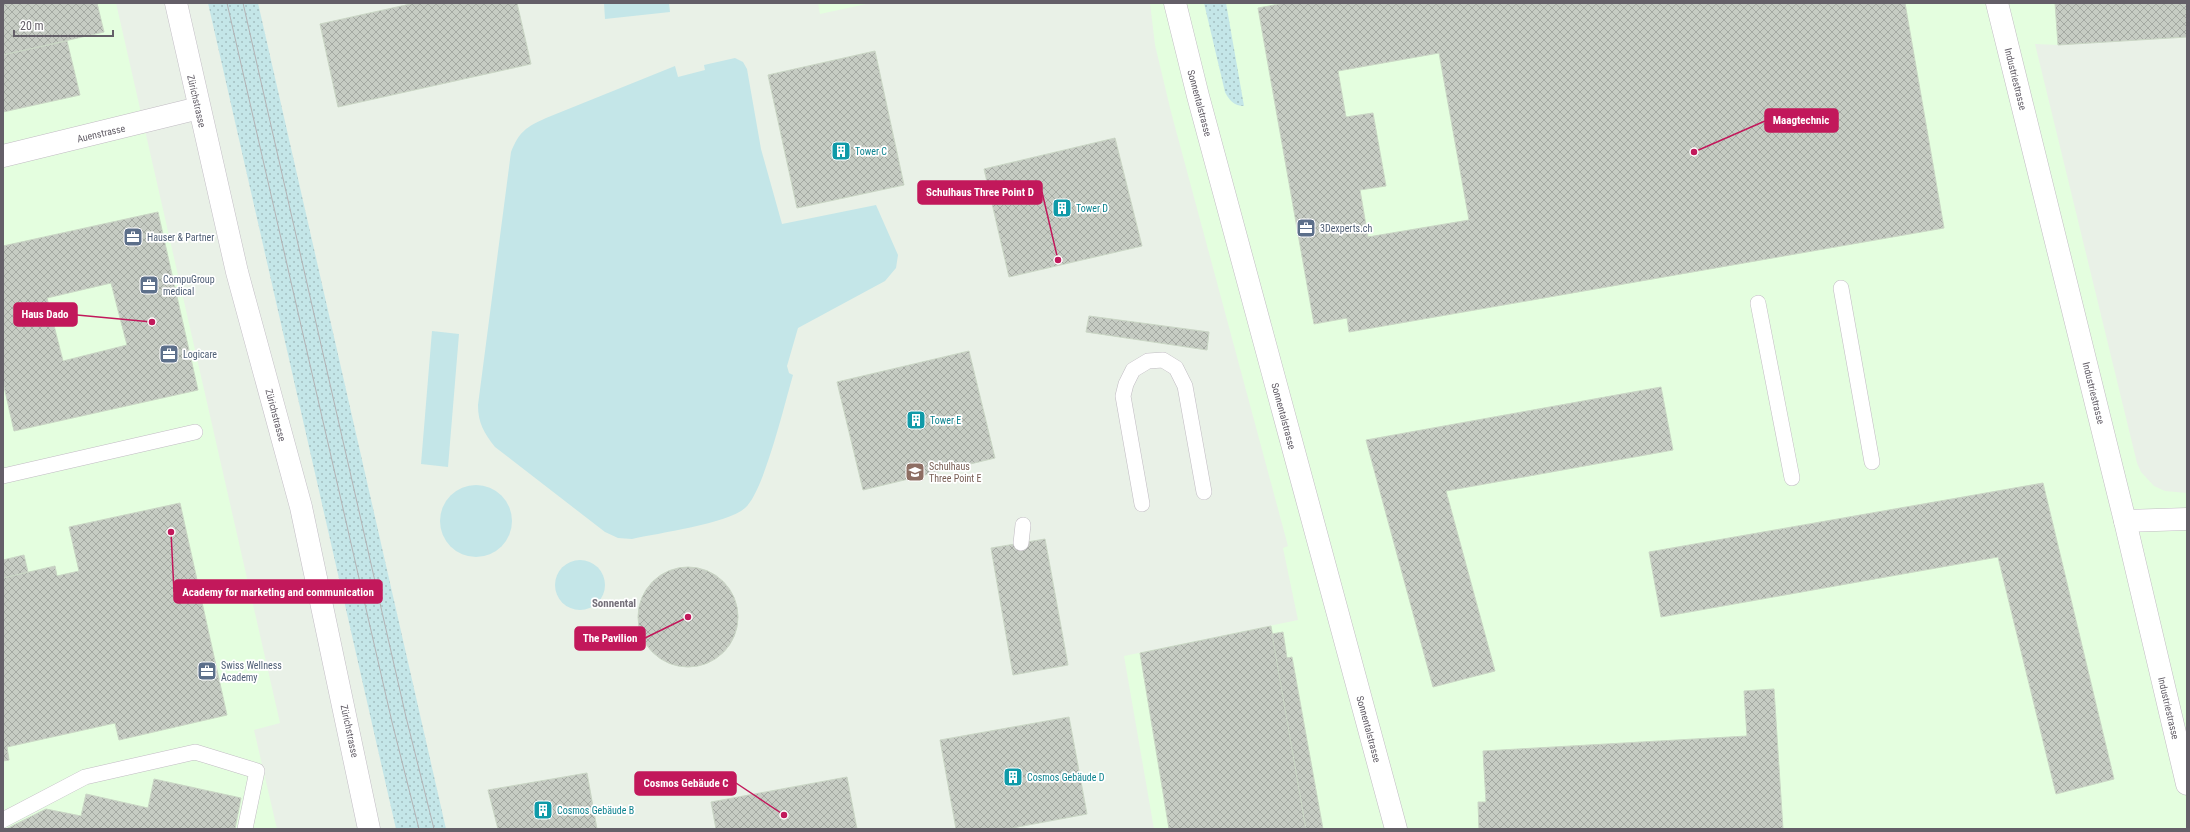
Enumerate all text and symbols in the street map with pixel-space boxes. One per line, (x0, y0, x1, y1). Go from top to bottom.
scale bar (14, 12, 113, 38)
text: 20 m (20, 19, 44, 33)
street label: Industriestrasse (2002, 47, 2029, 112)
street label: Sonnentalstrasse (1185, 69, 1214, 138)
street label: Zürichstrasse (185, 74, 208, 129)
callout: Maagtechnic (1765, 109, 1838, 132)
text: Maagtechnic (1773, 114, 1829, 127)
street label: Auenstrasse (76, 123, 127, 144)
building icon: Tower C (830, 140, 852, 162)
place label: Tower C (855, 146, 887, 157)
callout: Schulhaus Three Point D (918, 181, 1042, 204)
text: Schulhaus Three Point D (926, 186, 1034, 199)
building icon: Tower D (1051, 197, 1073, 219)
place label: Tower D (1076, 203, 1108, 214)
office icon: 3Dexperts.ch (1295, 217, 1317, 239)
place label: 3Dexperts.ch (1320, 223, 1372, 234)
office icon: Hauser & Partner (122, 226, 144, 248)
place label: Hauser & Partner (147, 232, 214, 243)
office icon: CompuGroup medical (138, 274, 160, 296)
place label: CompuGroup medical (163, 274, 215, 297)
callout: Haus Dado (14, 303, 77, 326)
text: Haus Dado (21, 308, 69, 321)
office icon: Logicare (158, 343, 180, 365)
place label: Logicare (183, 349, 217, 360)
street label: Industriestrasse (2080, 361, 2107, 426)
street label: Sonnentalstrasse (1269, 382, 1298, 451)
street label: Zürichstrasse (263, 388, 288, 443)
building icon: Tower E (905, 409, 927, 431)
place label: Tower E (930, 415, 961, 426)
school or university icon: Schulhaus Three Point E (904, 461, 926, 483)
place label: Schulhaus Three Point E (929, 461, 982, 484)
callout: Academy for marketing and communication (174, 580, 382, 603)
text: Academy for marketing and communication (182, 586, 374, 599)
district label: Sonnental (592, 597, 636, 610)
callout: The Pavilion (575, 627, 645, 650)
text: The Pavilion (583, 632, 637, 645)
office icon: Swiss Wellness Academy (196, 660, 218, 682)
place label: Swiss Wellness Academy (221, 660, 282, 683)
street label: Industriestrasse (2156, 676, 2181, 741)
street label: Sonnentalstrasse (1354, 695, 1383, 764)
street label: Zürichstrasse (339, 704, 361, 759)
building icon: Cosmos Gebäude D (1002, 766, 1024, 788)
callout: Cosmos Gebäude C (635, 772, 736, 795)
place label: Cosmos Gebäude D (1027, 772, 1105, 783)
text: Cosmos Gebäude C (643, 777, 729, 790)
building icon: Cosmos Gebäude B (532, 799, 554, 821)
place label: Cosmos Gebäude B (557, 805, 634, 816)

